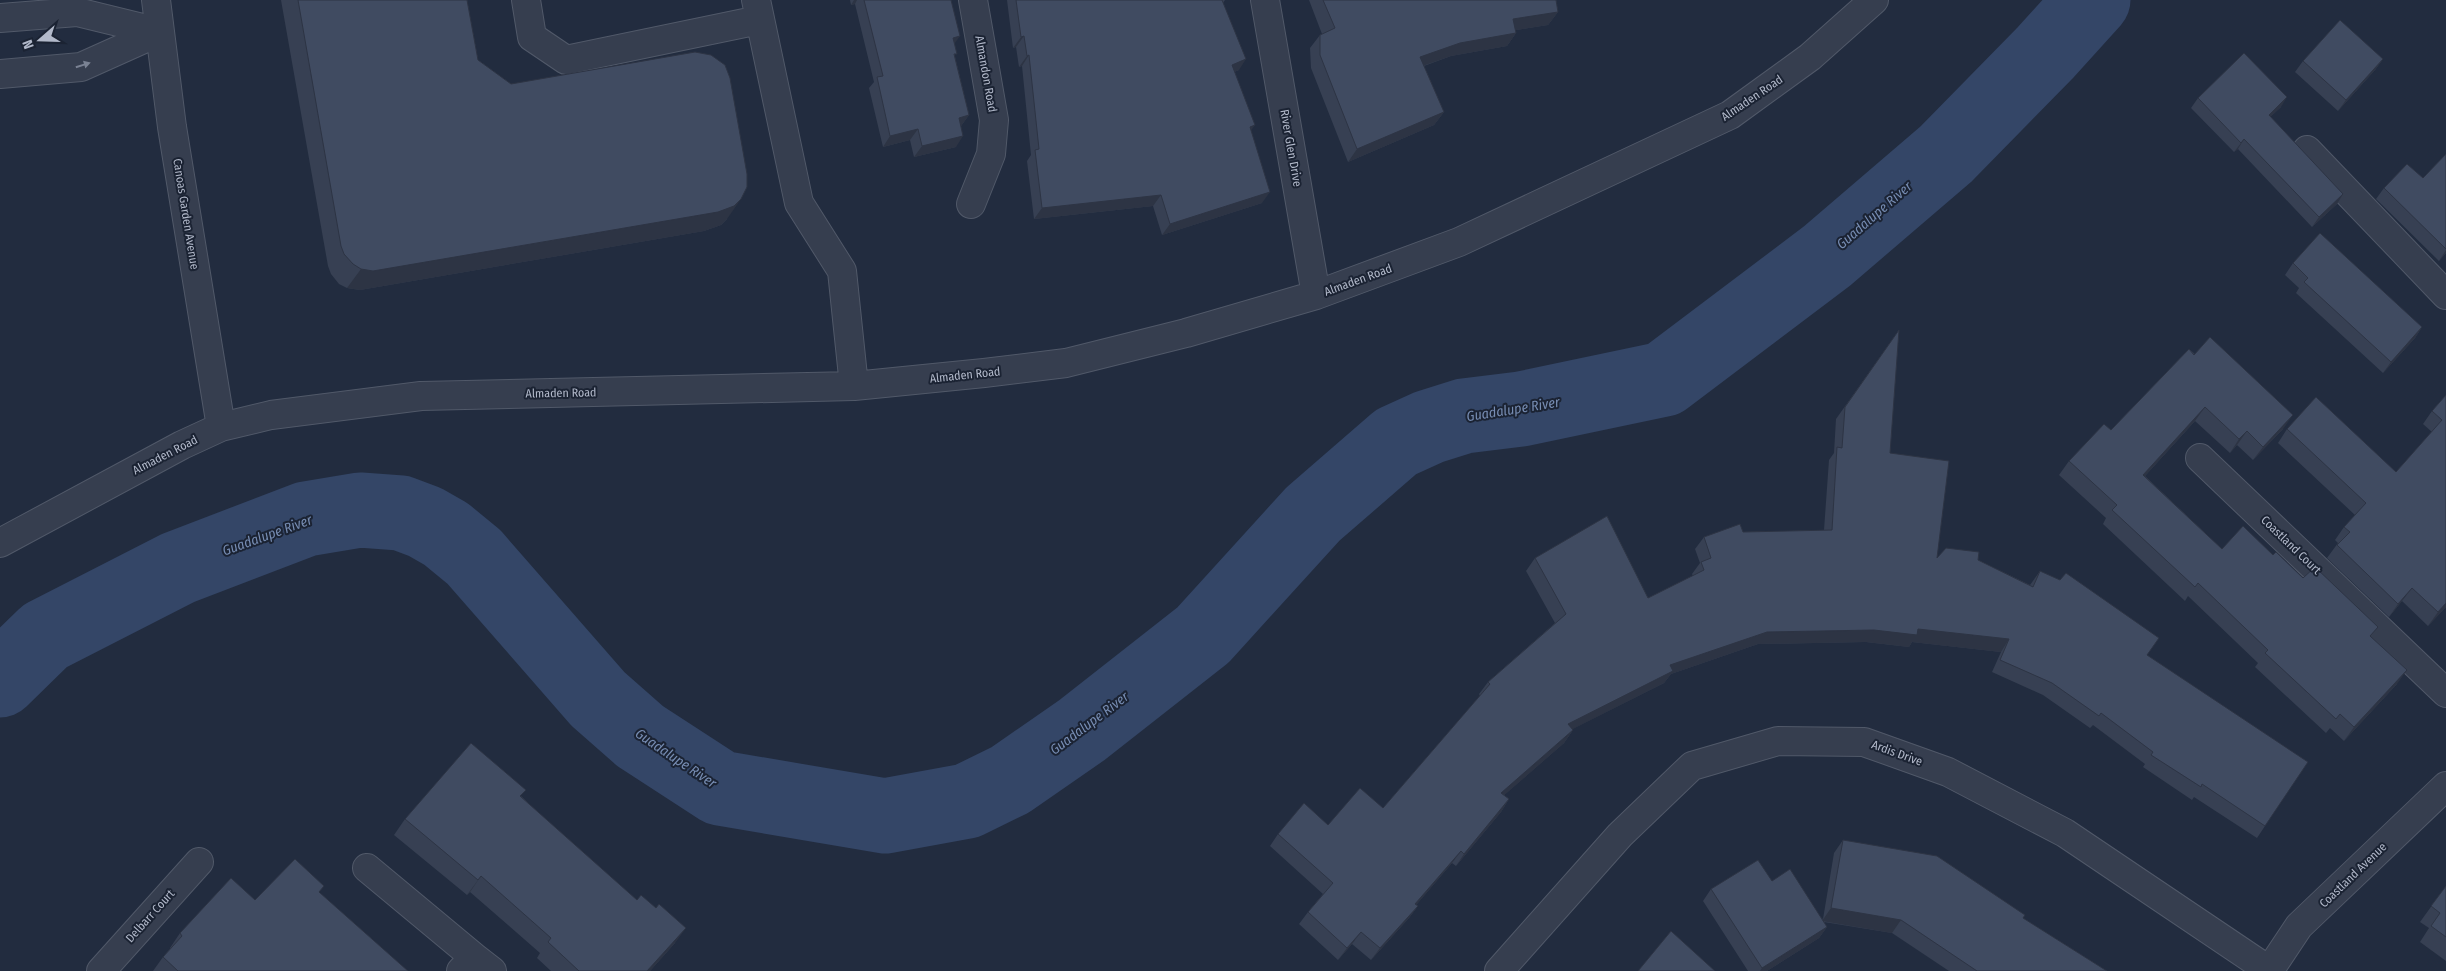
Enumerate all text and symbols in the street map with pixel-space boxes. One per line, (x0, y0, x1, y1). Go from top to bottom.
north arrow (15, 15, 65, 65)
street label: Almandon Road (972, 35, 1000, 113)
text: N (19, 37, 38, 51)
one-way arrow (76, 61, 91, 69)
street label: Almaden Road (1719, 72, 1785, 124)
street label: River Glen Drive (1277, 108, 1305, 188)
street label: Canoas Garden Avenue (170, 157, 202, 271)
water label: Guadalupe River (1833, 177, 1916, 253)
street label: Almaden Road (1322, 261, 1394, 299)
street label: Almaden Road (929, 364, 1001, 386)
street label: Almaden Road (525, 385, 597, 401)
water label: Guadalupe River (1465, 394, 1562, 425)
street label: Almaden Road (130, 433, 200, 477)
water label: Guadalupe River (220, 511, 315, 560)
street label: Coastland Court (2258, 513, 2324, 577)
water label: Guadalupe River (1047, 688, 1133, 759)
water label: Guadalupe River (632, 725, 720, 792)
street label: Ardis Drive (1870, 737, 1924, 769)
street label: Coastland Avenue (2317, 840, 2389, 910)
street label: Delbarr Court (123, 887, 177, 945)

